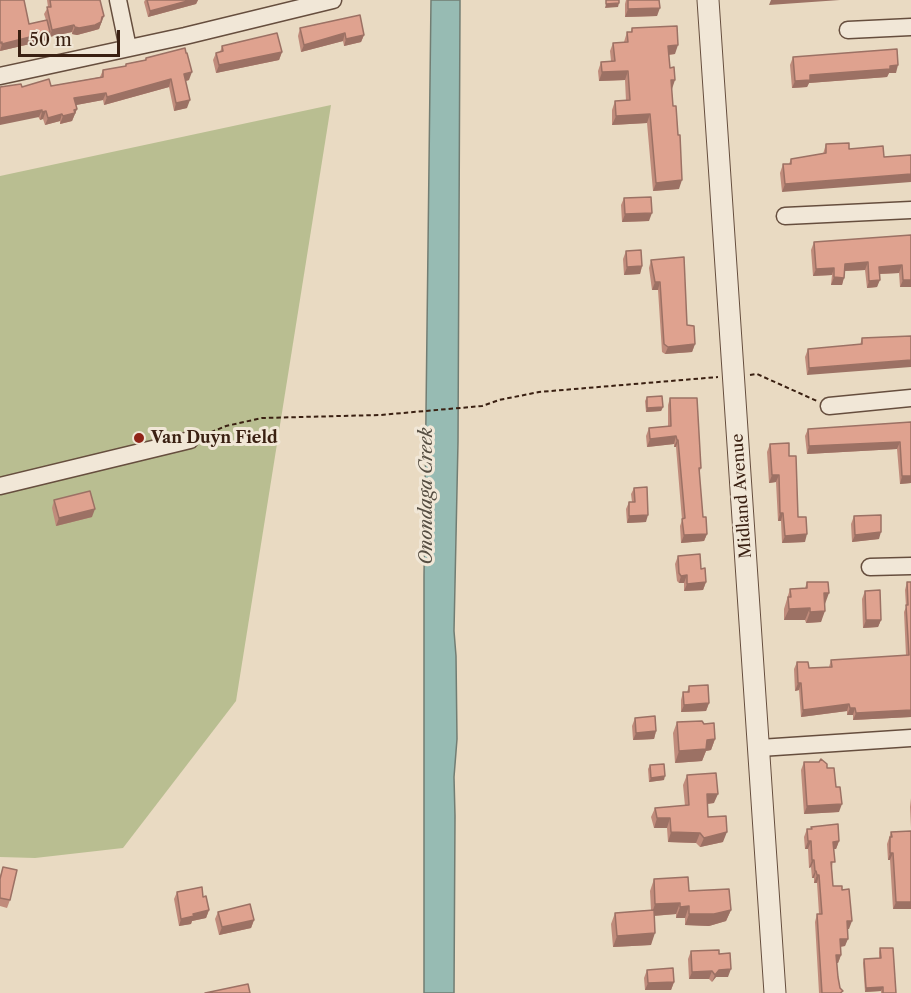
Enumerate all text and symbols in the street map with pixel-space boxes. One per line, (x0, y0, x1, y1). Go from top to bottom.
scale bar (21, 18, 123, 56)
text: 50 m (29, 29, 72, 51)
water label: Onondaga Creek (416, 427, 438, 565)
place label: Van Duyn Field (151, 428, 278, 448)
marker: Van Duyn Field (132, 431, 146, 445)
street label: Midland Avenue (728, 433, 756, 559)

